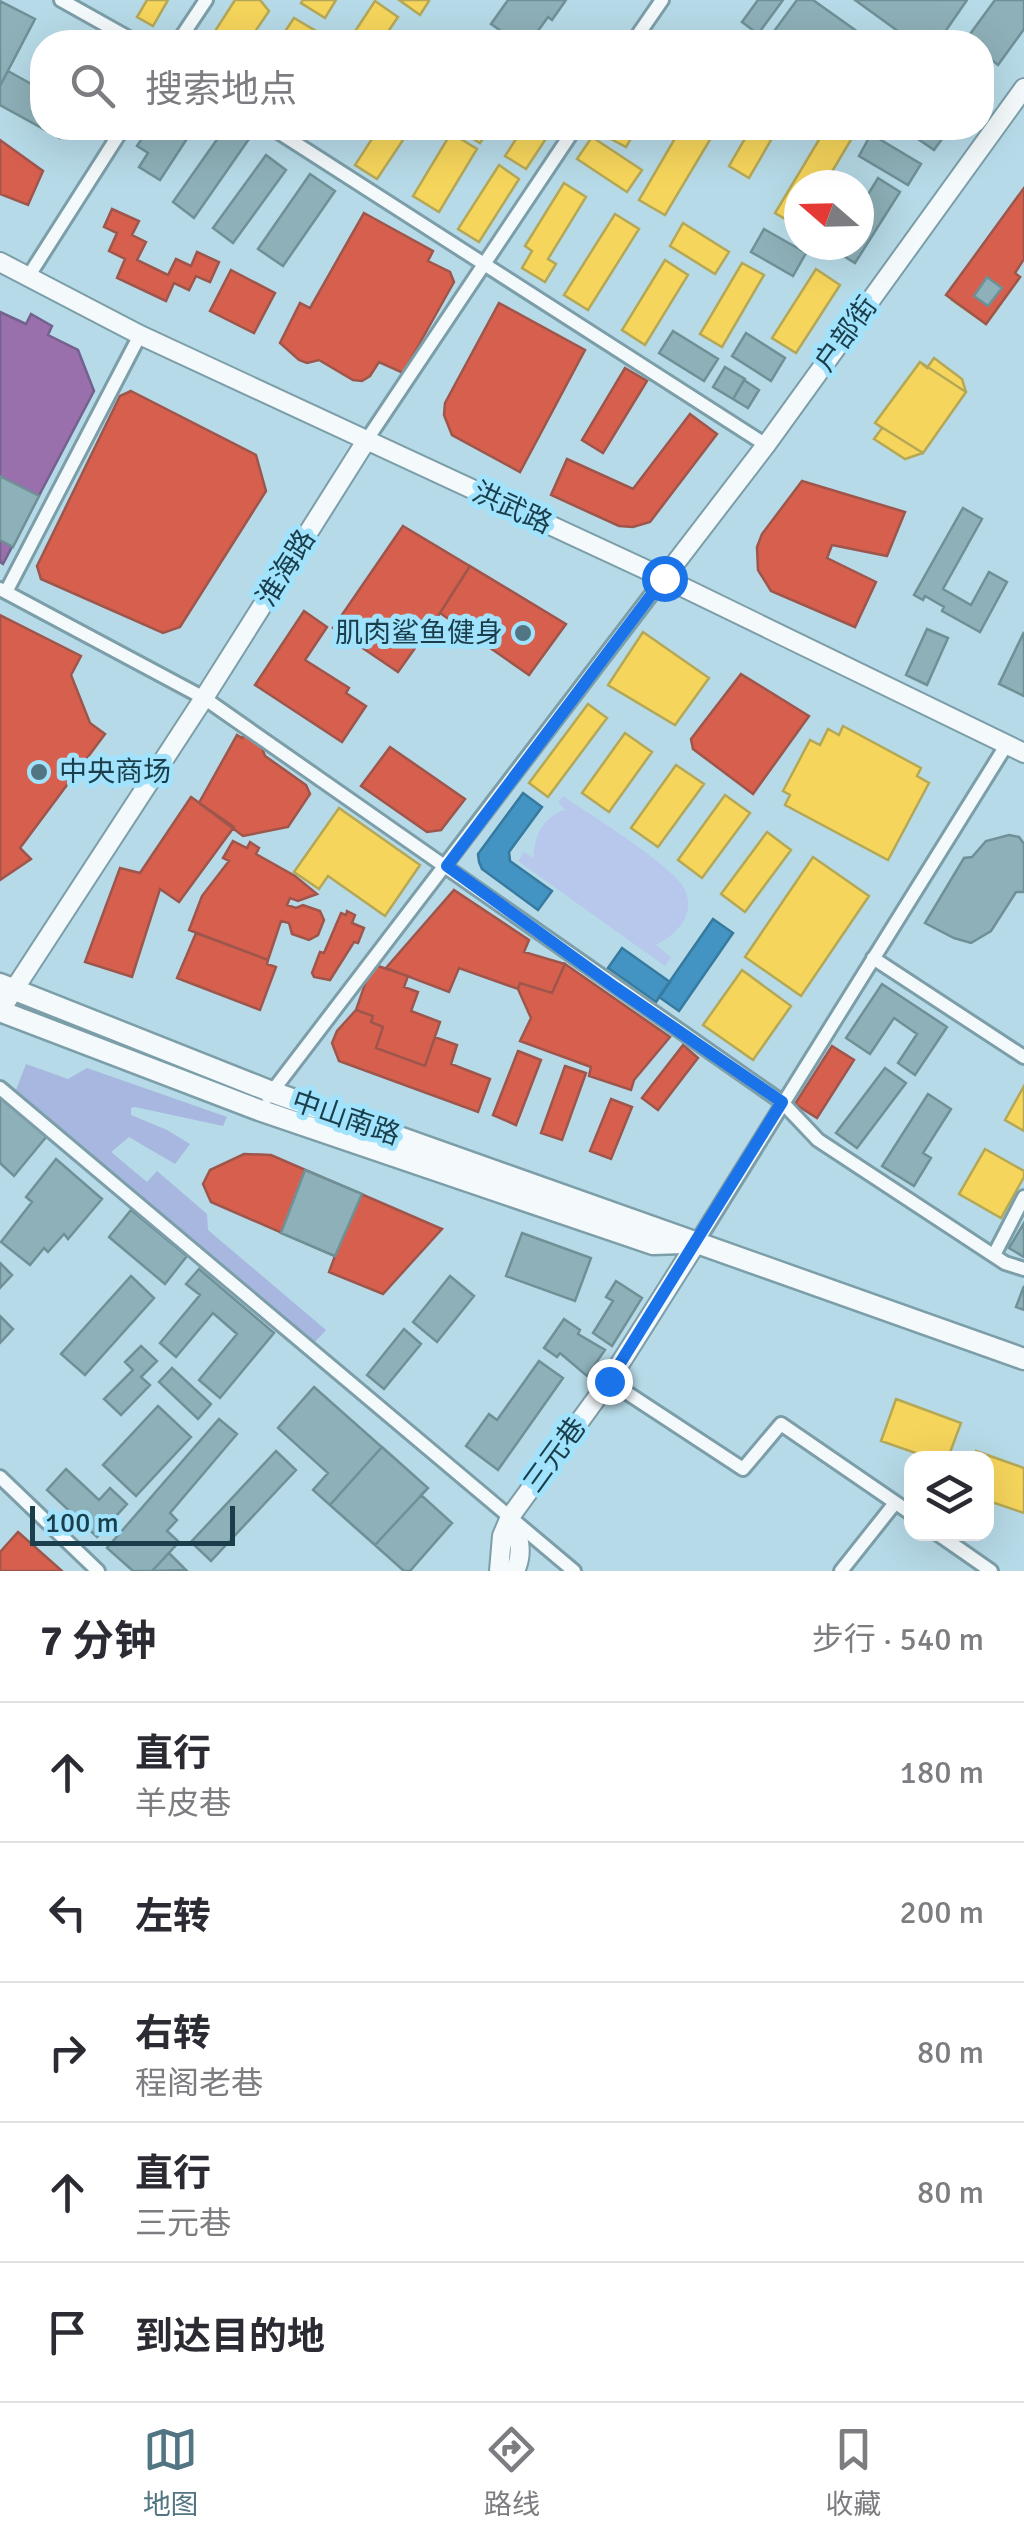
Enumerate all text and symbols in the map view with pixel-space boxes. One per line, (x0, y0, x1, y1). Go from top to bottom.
search box (30, 30, 994, 140)
icon: search (65, 58, 120, 113)
text: 搜索地点 (145, 66, 297, 113)
north arrow (784, 170, 874, 260)
street label: 户部街 (808, 290, 884, 378)
street label: 洪武路 (467, 475, 557, 541)
street label: 淮海路 (249, 523, 323, 613)
route start (642, 556, 688, 602)
place label: 肌肉鲨鱼健身 (335, 616, 503, 650)
marker: 肌肉鲨鱼健身 (512, 622, 534, 644)
place label: 中央商场 (59, 755, 171, 789)
marker: 中央商场 (28, 761, 50, 783)
street label: 中山南路 (288, 1084, 404, 1152)
route end (587, 1359, 633, 1405)
street label: 三元巷 (517, 1411, 593, 1499)
map controls (904, 1451, 994, 1541)
button: layers (904, 1451, 994, 1541)
scale bar (30, 1501, 235, 1546)
text: 100 m (45, 1506, 119, 1540)
text: 7 分钟 (40, 1616, 156, 1667)
text: 步行 · 540 m (812, 1620, 984, 1659)
text: 直行 (135, 1730, 211, 1777)
icon: ahead (40, 1745, 95, 1800)
text: 180 m (900, 1753, 984, 1792)
text: 羊皮巷 (135, 1784, 231, 1823)
icon: left (40, 1885, 95, 1940)
text: 左转 (135, 1893, 211, 1940)
text: 200 m (900, 1893, 984, 1932)
text: 右转 (135, 2010, 211, 2057)
icon: right (40, 2025, 95, 2080)
text: 80 m (917, 2033, 984, 2072)
text: 程阁老巷 (135, 2064, 263, 2103)
text: 直行 (135, 2150, 211, 2197)
icon: ahead (40, 2165, 95, 2220)
text: 80 m (917, 2173, 984, 2212)
text: 三元巷 (135, 2204, 231, 2243)
icon: arrive (40, 2305, 95, 2360)
text: 到达目的地 (135, 2313, 325, 2360)
tab: 地图 (143, 2422, 199, 2522)
tab: 路线 (484, 2422, 540, 2522)
tab: 收藏 (825, 2422, 881, 2522)

